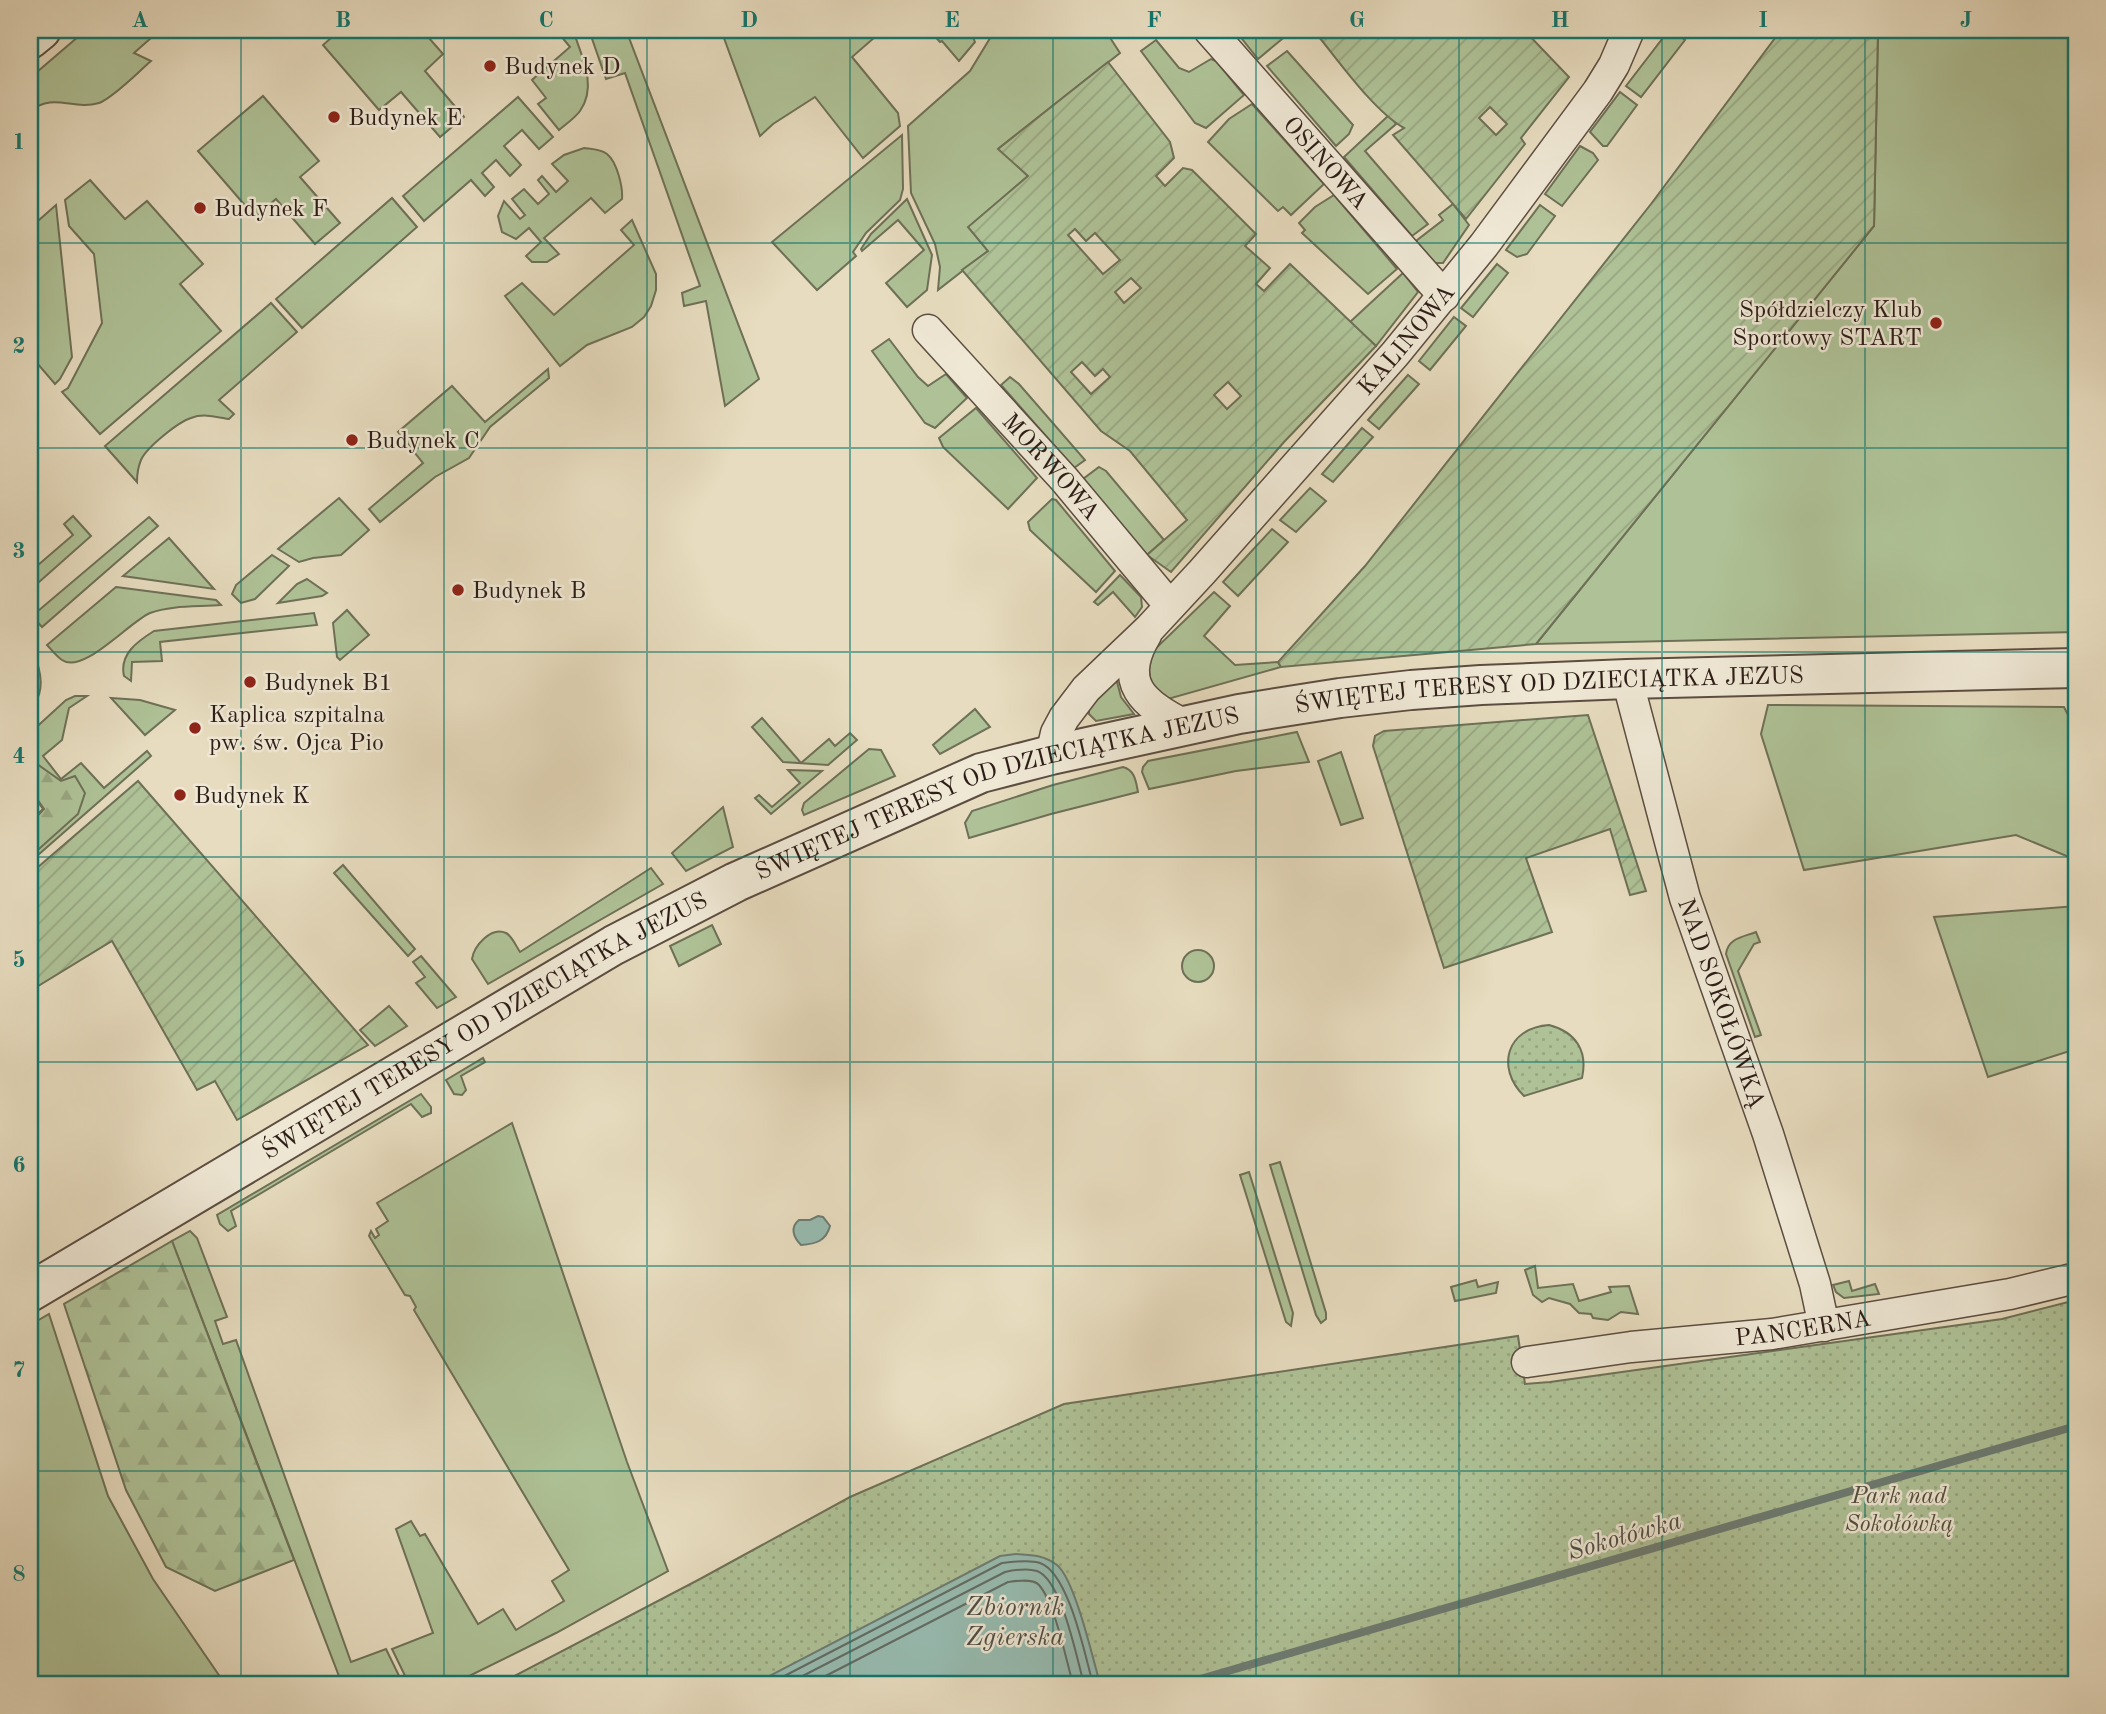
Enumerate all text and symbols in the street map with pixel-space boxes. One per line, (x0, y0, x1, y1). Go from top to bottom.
text: A (131, 9, 149, 32)
text: B (335, 9, 351, 32)
text: C (538, 9, 554, 32)
text: D (740, 9, 758, 32)
text: E (944, 9, 960, 32)
text: F (1146, 9, 1162, 32)
text: G (1349, 9, 1365, 32)
text: H (1551, 9, 1569, 32)
text: I (1758, 9, 1768, 32)
text: J (1960, 9, 1972, 32)
place label: Budynek D (504, 56, 621, 80)
marker: Budynek D (482, 58, 498, 74)
place label: Budynek E (348, 107, 462, 131)
marker: Budynek E (326, 109, 342, 125)
street label: OSINOWA (1278, 113, 1372, 215)
text: 1 (12, 131, 26, 154)
place label: Budynek F (214, 198, 328, 222)
marker: Budynek F (192, 200, 208, 216)
street label: KALINOWA (1354, 281, 1460, 401)
place label: Spółdzielczy Klub Sportowy START (1732, 299, 1922, 351)
marker: Spółdzielczy Klub Sportowy START (1928, 315, 1944, 331)
text: 2 (12, 335, 26, 358)
street label: MORWOWA (997, 410, 1103, 526)
place label: Budynek C (366, 430, 480, 454)
marker: Budynek C (344, 432, 360, 448)
text: 3 (12, 540, 26, 563)
place label: Budynek B (472, 580, 586, 604)
marker: Budynek B (450, 582, 466, 598)
street label: ŚWIĘTEJ TERESY OD DZIECIĄTKA JEZUS (1292, 665, 1804, 719)
place label: Budynek B1 (264, 672, 392, 696)
marker: Budynek B1 (242, 674, 258, 690)
place label: Kaplica szpitalna pw. św. Ojca Pio (209, 704, 385, 756)
street label: ŚWIĘTEJ TERESY OD DZIECIĄTKA JEZUS (750, 704, 1242, 886)
marker: Kaplica szpitalna pw. św. Ojca Pio (187, 720, 203, 736)
text: 4 (12, 745, 26, 768)
place label: Budynek K (194, 785, 310, 809)
marker: Budynek K (172, 787, 188, 803)
street label: ŚWIĘTEJ TERESY OD DZIECIĄTKA JEZUS (256, 889, 712, 1165)
street label: NAD SOKOŁÓWKĄ (1672, 896, 1768, 1112)
text: 5 (12, 949, 26, 972)
text: 6 (12, 1154, 26, 1177)
street label: PANCERNA (1734, 1308, 1873, 1351)
text: 7 (12, 1359, 26, 1382)
park label: Park nad Sokołówką (1845, 1485, 1953, 1537)
water label: Sokołówka (1564, 1508, 1685, 1566)
text: 8 (12, 1563, 26, 1586)
water label: Zbiornik Zgierska (966, 1595, 1064, 1651)

